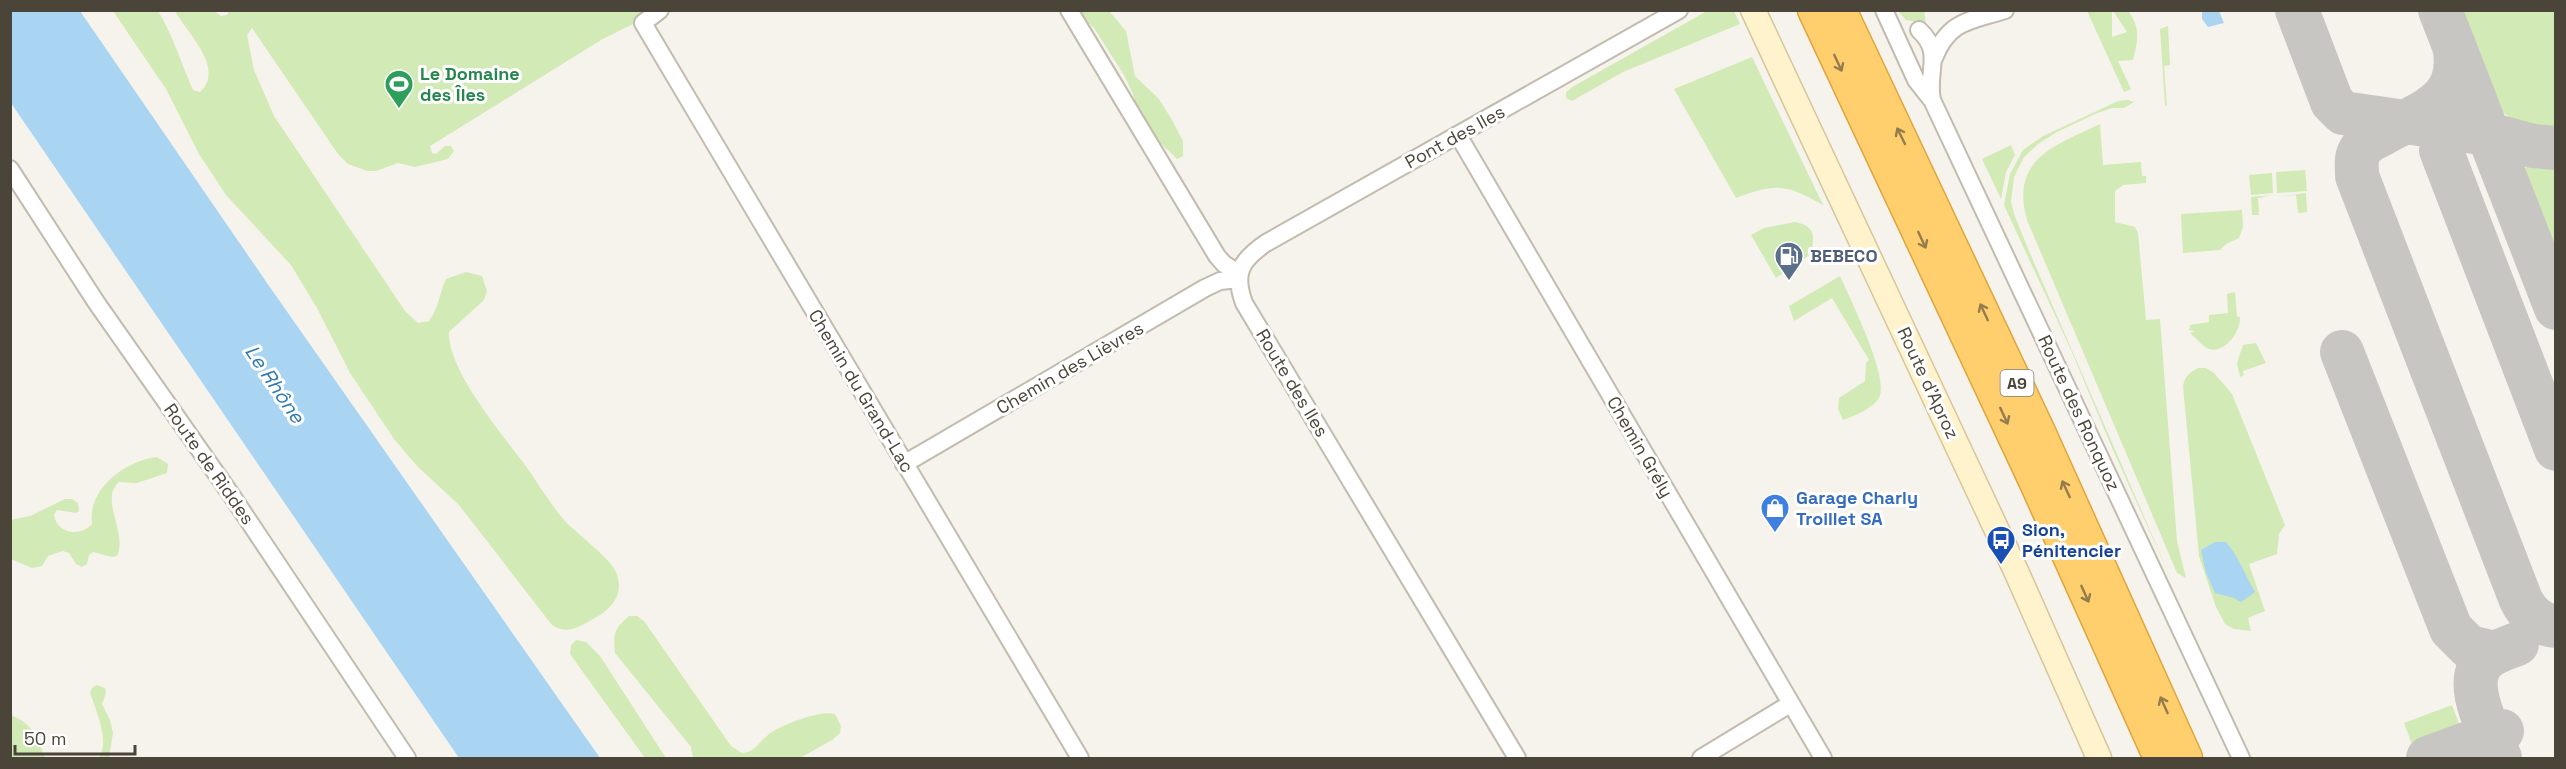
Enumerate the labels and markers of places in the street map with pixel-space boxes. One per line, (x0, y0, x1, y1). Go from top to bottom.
place label: Le Domaine des Îles (420, 62, 520, 106)
sports icon: Le Domaine des Îles (383, 68, 415, 110)
fuel station icon: BEBECO (1773, 240, 1805, 282)
place label: BEBECO (1810, 244, 1878, 267)
place label: Garage Charly Troillet SA (1796, 486, 1918, 530)
shop icon: Garage Charly Troillet SA (1759, 492, 1791, 534)
place label: Sion, Pénitencier (2022, 518, 2121, 562)
bus stop icon: Sion, Pénitencier (1985, 524, 2017, 566)

